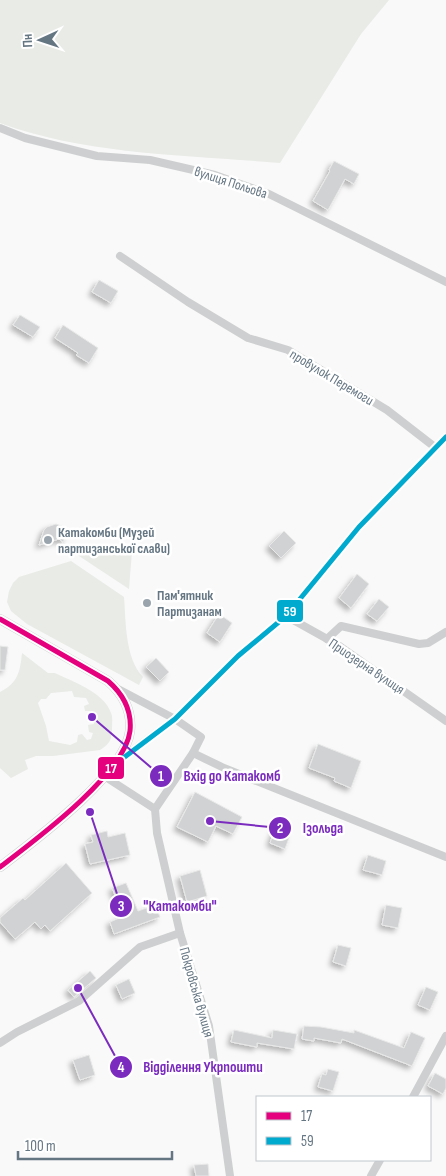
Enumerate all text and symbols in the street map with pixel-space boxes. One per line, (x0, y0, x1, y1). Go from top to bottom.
north arrow (15, 15, 65, 65)
text: Пн (19, 33, 36, 48)
street label: вулиця Польова (192, 163, 269, 202)
street label: провулок Перемоги (287, 346, 377, 409)
place label: Катакомби (Музей партизанської слави) (58, 524, 170, 557)
marker: Катакомби (Музей партизанської слави) (42, 534, 54, 546)
place label: Пам'ятник Партизанам (157, 587, 222, 620)
marker: Пам'ятник Партизанам (141, 597, 153, 609)
line badge: 59 (276, 599, 304, 623)
text: 59 (284, 603, 297, 620)
street label: Приозерна вулиця (326, 635, 408, 698)
line badge: 17 (97, 756, 125, 780)
text: 17 (105, 760, 118, 777)
callout: Вхід до Катакомб (148, 761, 290, 791)
text: 1 (158, 767, 164, 786)
text: Вхід до Катакомб (183, 767, 281, 786)
callout: Ізольда (268, 813, 353, 843)
text: 2 (277, 819, 283, 838)
text: Ізольда (303, 819, 343, 838)
callout: "Катакомби" (108, 891, 227, 921)
text: 3 (118, 897, 125, 916)
text: "Катакомби" (143, 897, 217, 916)
street label: Покровська вулиця (176, 945, 217, 1039)
callout: Відділення Укрпошти (108, 1052, 273, 1082)
text: 4 (118, 1058, 125, 1077)
text: Відділення Укрпошти (143, 1058, 263, 1077)
legend (256, 1096, 431, 1161)
text: 17 (301, 1107, 312, 1126)
scale bar (18, 1128, 171, 1160)
text: 59 (301, 1132, 314, 1151)
text: 100 m (25, 1137, 56, 1156)

